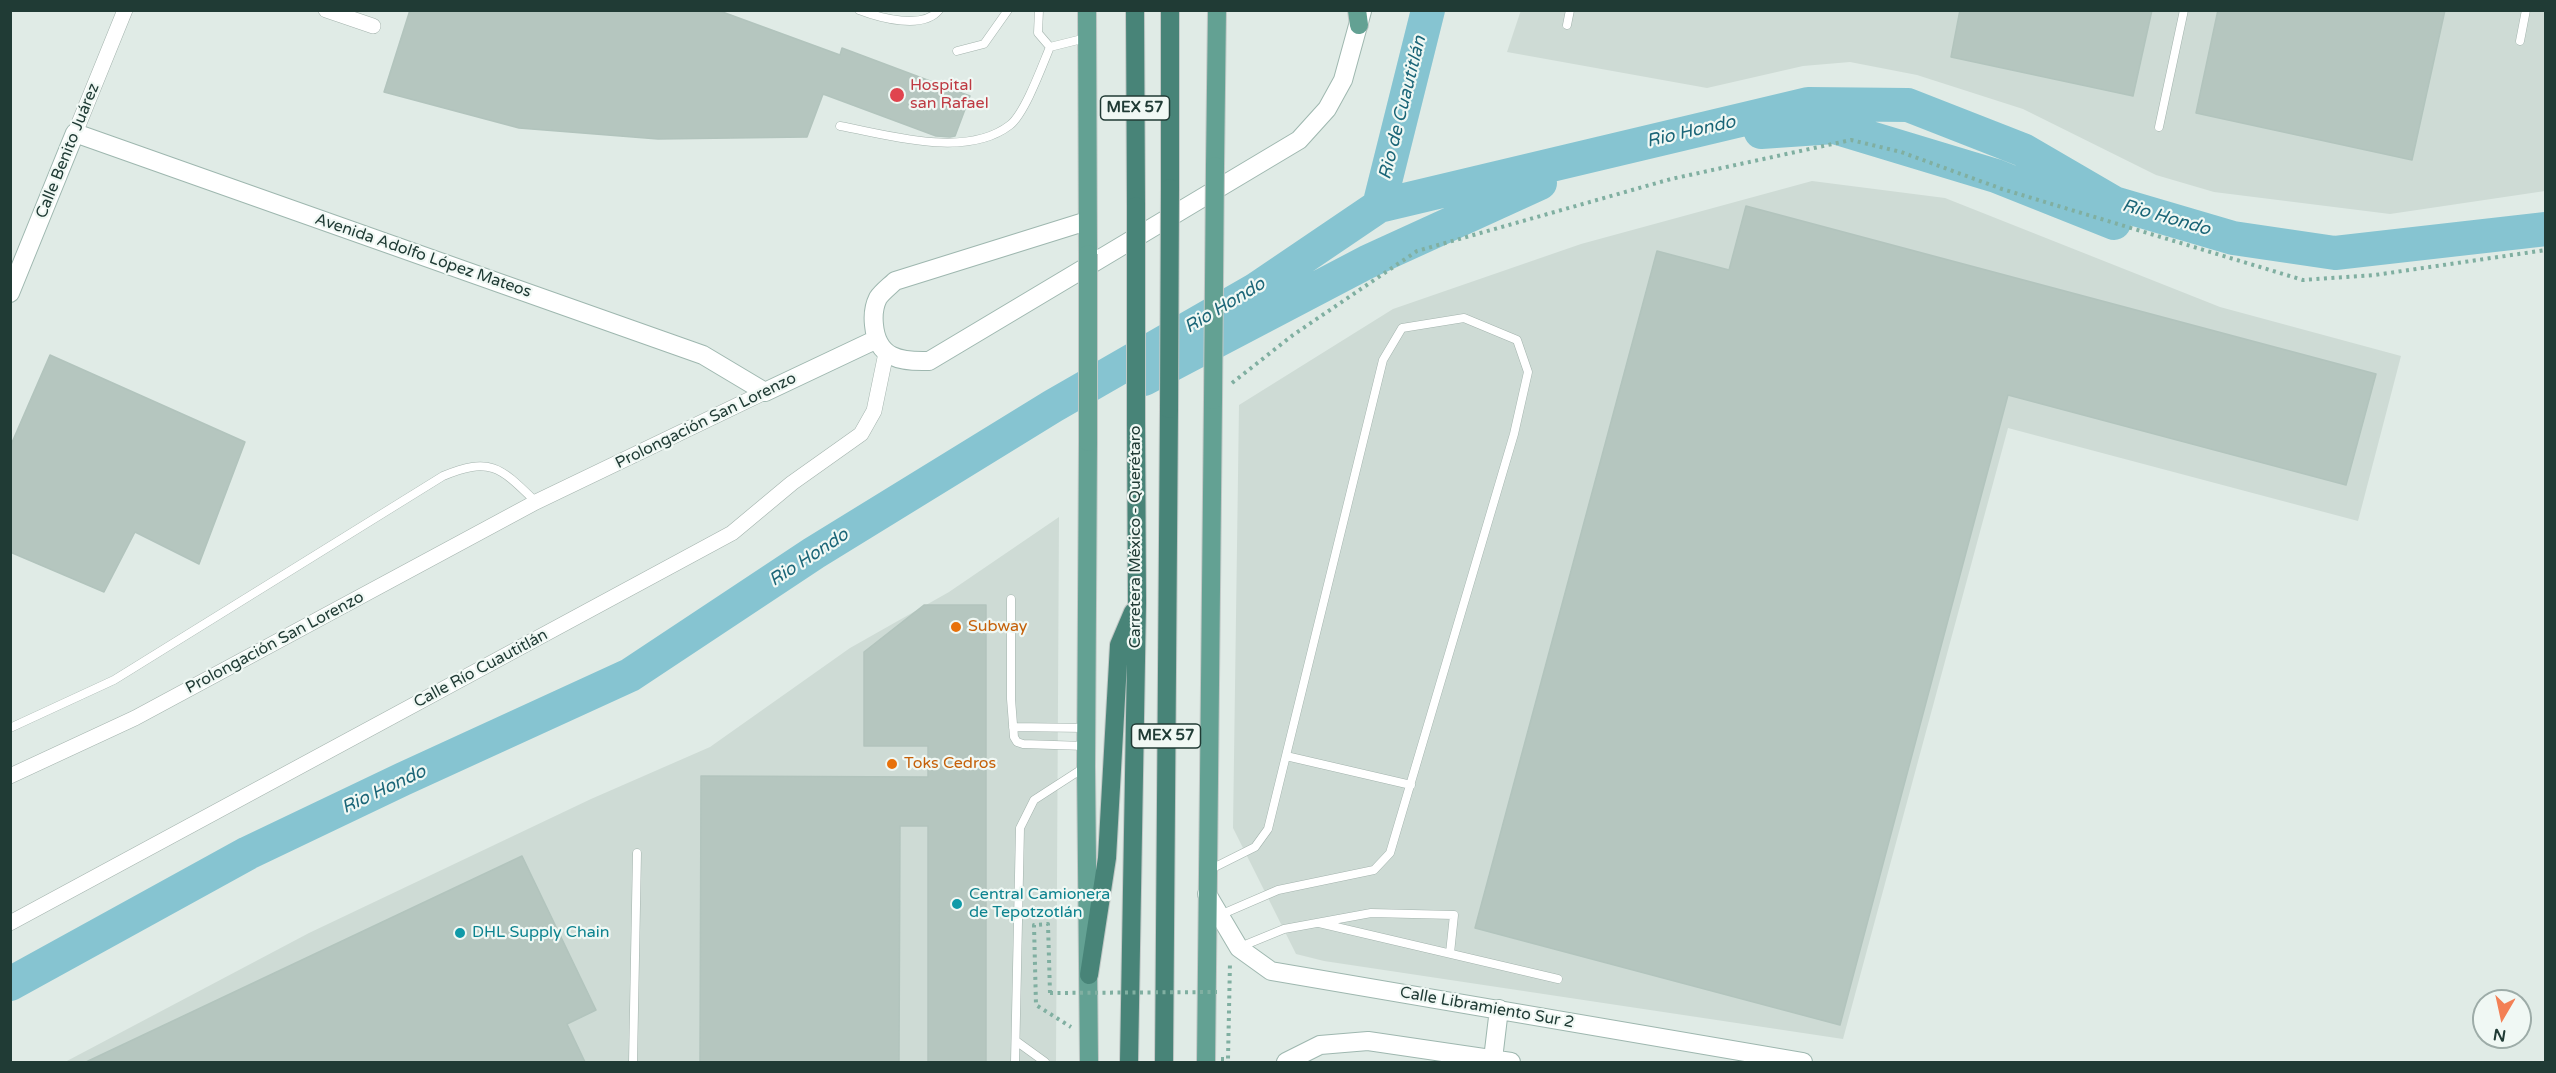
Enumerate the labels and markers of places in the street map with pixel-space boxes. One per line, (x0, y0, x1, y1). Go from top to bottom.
place label: Hospital san Rafael (910, 76, 989, 114)
marker: Hospital san Rafael (888, 86, 906, 104)
place label: Subway (968, 617, 1027, 637)
marker: Subway (949, 620, 963, 634)
place label: Toks Cedros (904, 754, 996, 774)
marker: Toks Cedros (885, 757, 899, 771)
place label: Central Camionera de Tepotzotlán (969, 885, 1110, 923)
marker: Central Camionera de Tepotzotlán (950, 897, 964, 911)
place label: DHL Supply Chain (472, 923, 609, 943)
marker: DHL Supply Chain (453, 926, 467, 940)

